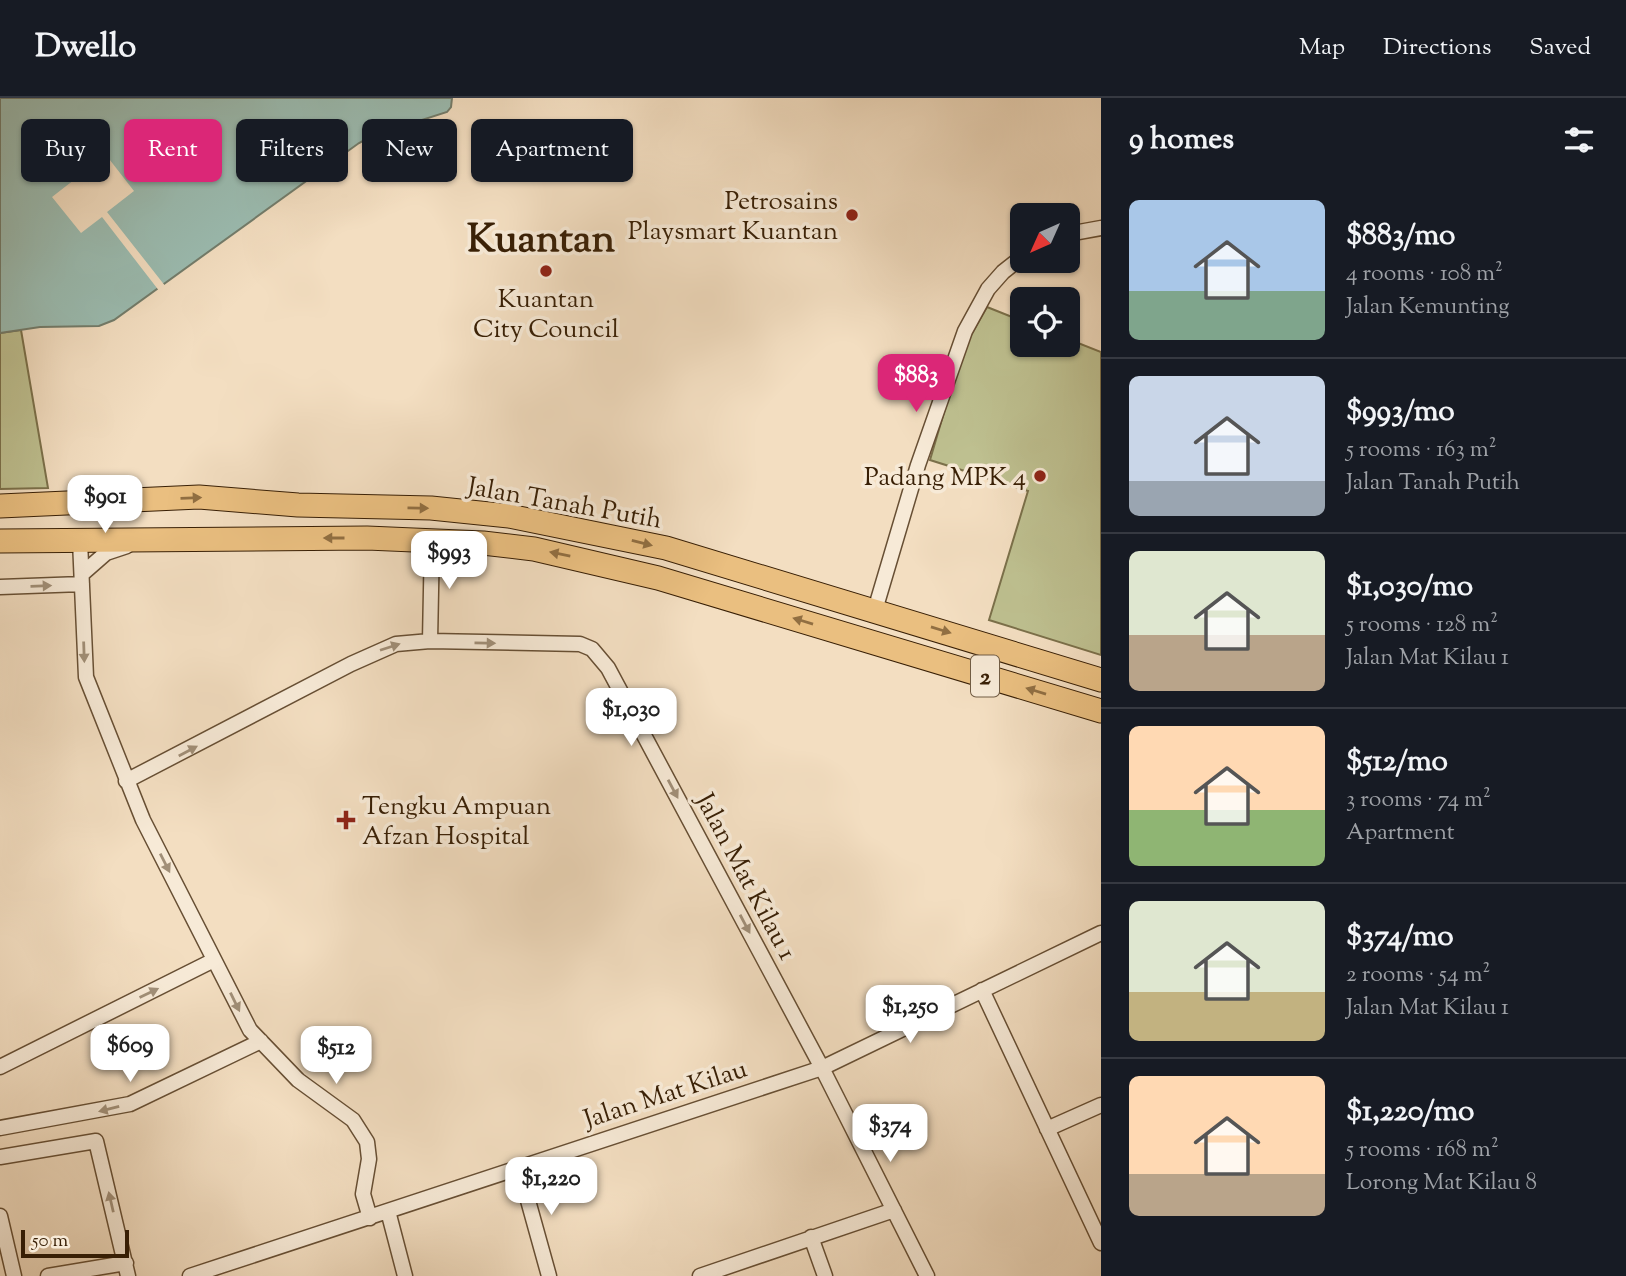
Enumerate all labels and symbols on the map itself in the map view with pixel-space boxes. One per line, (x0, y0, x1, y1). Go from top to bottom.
place label: Petrosains Playsmart Kuantan (628, 184, 838, 251)
north arrow (1010, 203, 1080, 273)
marker: Petrosains Playsmart Kuantan (844, 207, 860, 223)
district label: Kuantan (467, 213, 615, 270)
marker: Kuantan City Council (538, 263, 554, 279)
place label: Kuantan City Council (473, 282, 619, 349)
pin: $883 (875, 354, 957, 414)
place label: Padang MPK 4 (864, 460, 1026, 497)
marker: Padang MPK 4 (1032, 468, 1048, 484)
street label: Jalan Tanah Putih (463, 469, 665, 540)
pin: $901 (64, 476, 146, 535)
one-way arrow (180, 493, 202, 504)
one-way arrow (407, 502, 429, 514)
one-way arrow (322, 532, 344, 544)
pin: $993 (408, 532, 490, 591)
one-way arrow (631, 537, 653, 548)
one-way arrow (549, 549, 571, 560)
one-way arrow (30, 580, 52, 591)
one-way arrow (792, 615, 813, 625)
one-way arrow (930, 626, 951, 636)
one-way arrow (475, 637, 497, 648)
one-way arrow (379, 641, 400, 652)
one-way arrow (79, 642, 90, 664)
road number: 2 (971, 656, 999, 696)
one-way arrow (1025, 686, 1046, 696)
pin: $1,030 (574, 688, 688, 748)
one-way arrow (178, 745, 197, 757)
one-way arrow (667, 780, 679, 799)
street label: Jalan Mat Kilau 1 (684, 785, 804, 967)
place label: Tengku Ampuan Afzan Hospital (362, 789, 551, 856)
marker: Tengku Ampuan Afzan Hospital (336, 810, 356, 830)
one-way arrow (159, 853, 171, 873)
one-way arrow (739, 914, 751, 933)
pin: $1,250 (853, 986, 967, 1045)
one-way arrow (139, 988, 159, 999)
one-way arrow (230, 992, 241, 1012)
pin: $609 (89, 1024, 171, 1084)
pin: $512 (295, 1026, 377, 1086)
street label: Jalan Mat Kilau (577, 1052, 752, 1140)
one-way arrow (98, 1104, 120, 1115)
pin: $374 (849, 1104, 931, 1164)
pin: $1,220 (494, 1158, 608, 1217)
one-way arrow (105, 1191, 116, 1213)
scale bar (21, 1227, 130, 1259)

